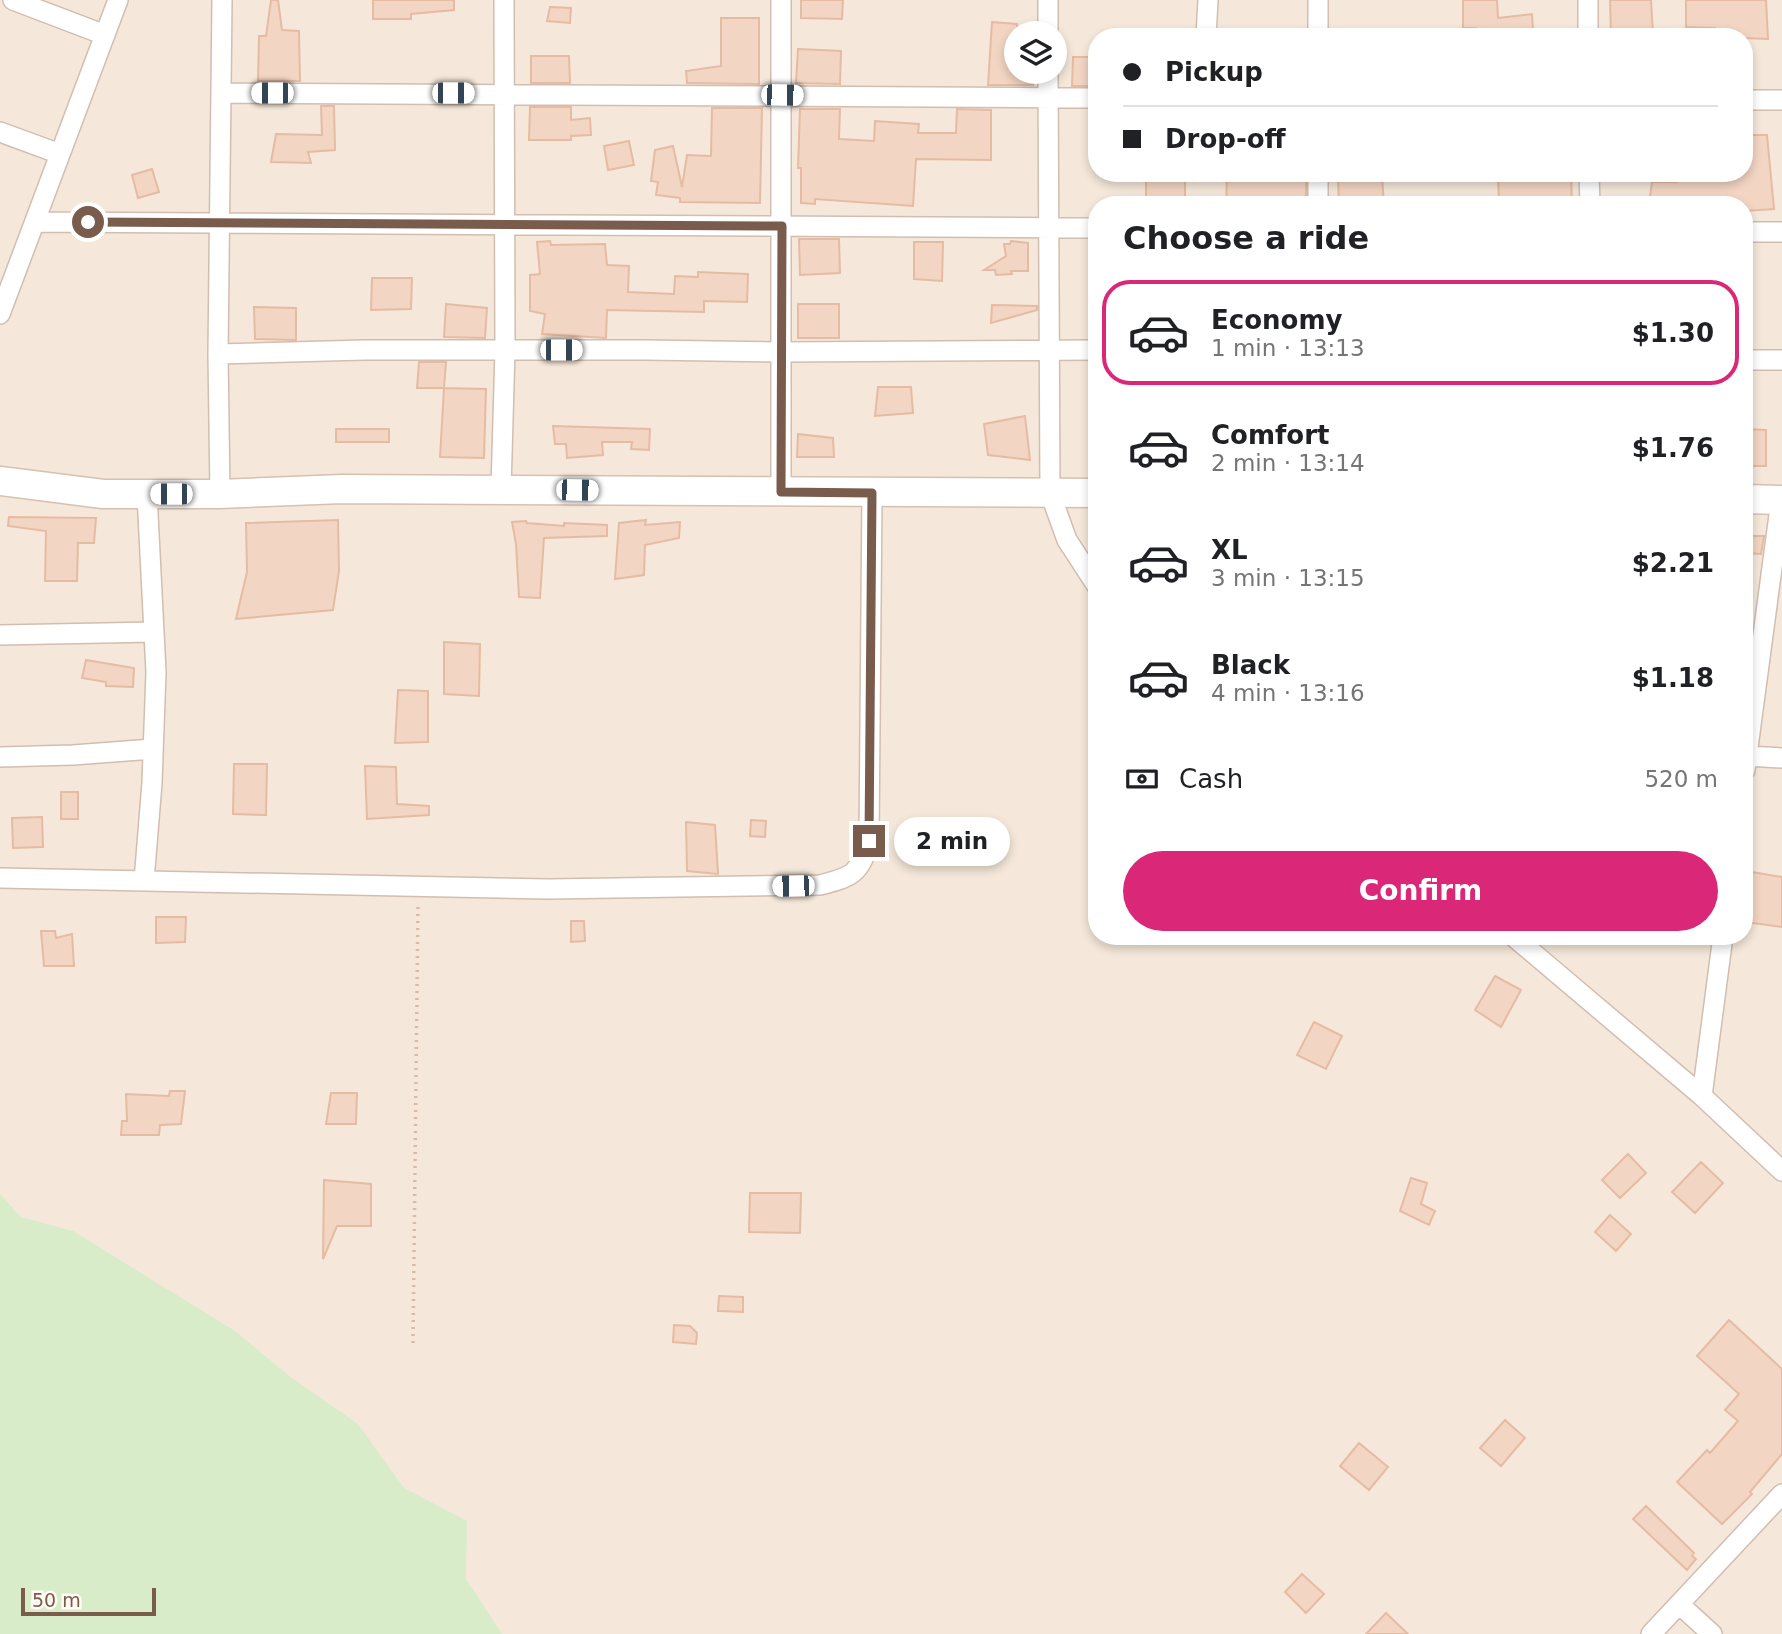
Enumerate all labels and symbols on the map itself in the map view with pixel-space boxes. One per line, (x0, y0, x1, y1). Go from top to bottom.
car (252, 83, 294, 104)
car (433, 83, 475, 104)
car (761, 84, 804, 106)
route start (72, 206, 104, 238)
car (541, 340, 583, 361)
car (556, 479, 599, 501)
car (151, 484, 193, 505)
callout: 2 min (894, 816, 1009, 866)
route end (853, 825, 885, 857)
car (772, 875, 815, 897)
scale bar (21, 1585, 156, 1617)

